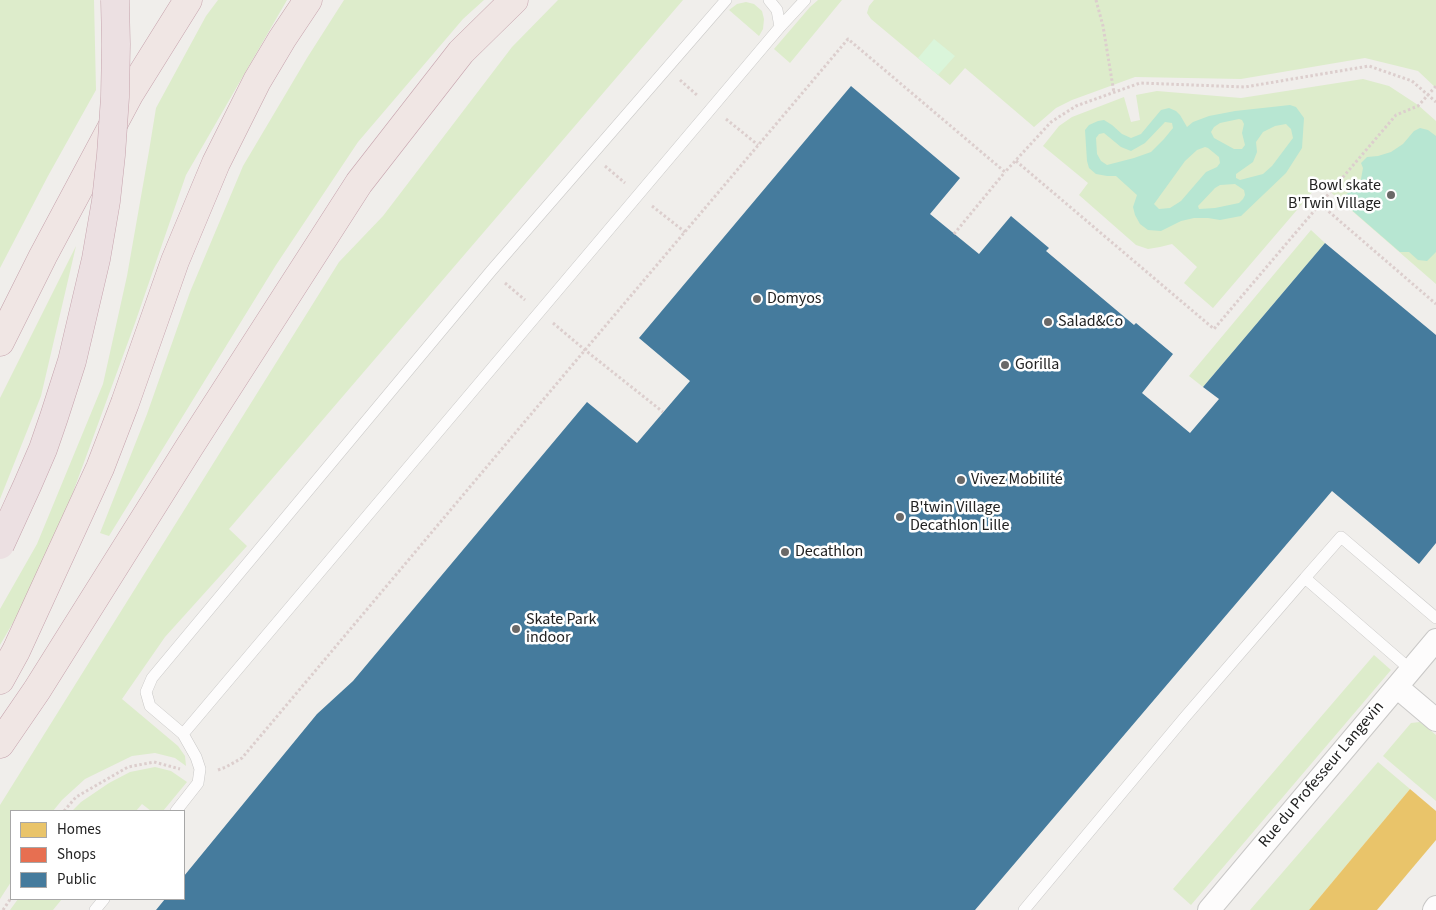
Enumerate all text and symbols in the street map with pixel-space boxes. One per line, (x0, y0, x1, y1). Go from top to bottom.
place label: Bowl skate B'Twin Village (1288, 176, 1381, 214)
marker: Bowl skate B'Twin Village (1385, 189, 1397, 201)
place label: Domyos (767, 289, 822, 309)
marker: Domyos (751, 293, 763, 305)
place label: Salad&Co (1058, 312, 1123, 332)
marker: Salad&Co (1042, 316, 1054, 328)
place label: Gorilla (1015, 355, 1059, 375)
marker: Gorilla (999, 359, 1011, 371)
place label: Vivez Mobilité (971, 470, 1063, 490)
marker: Vivez Mobilité (955, 474, 967, 486)
place label: B'twin Village Decathlon Lille (910, 498, 1009, 536)
marker: B'twin Village Decathlon Lille (894, 511, 906, 523)
place label: Decathlon (795, 542, 863, 562)
marker: Decathlon (779, 546, 791, 558)
place label: Skate Park indoor (526, 610, 596, 648)
marker: Skate Park indoor (510, 623, 522, 635)
street label: Rue du Professeur Langevin (1255, 698, 1389, 852)
legend (10, 810, 185, 900)
text: Homes (57, 819, 101, 840)
text: Shops (57, 844, 96, 865)
text: Public (57, 869, 96, 890)

